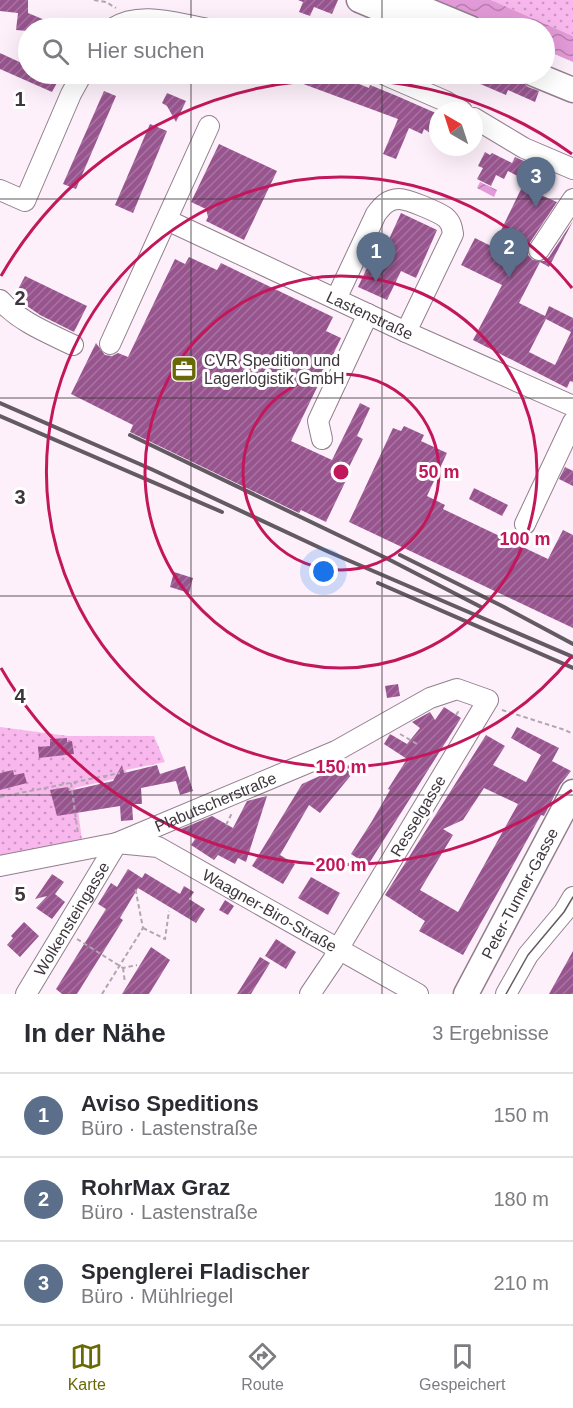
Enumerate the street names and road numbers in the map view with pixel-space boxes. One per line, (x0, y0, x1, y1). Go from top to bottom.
street label: Lastenstraße (324, 288, 416, 343)
street label: Plabutscherstraße (152, 769, 279, 835)
street label: Resselgasse (387, 772, 449, 860)
street label: Peter-Tunner-Gasse (478, 825, 561, 961)
street label: Wolkensteingasse (31, 859, 112, 979)
street label: Waagner-Biro-Straße (200, 866, 340, 955)

